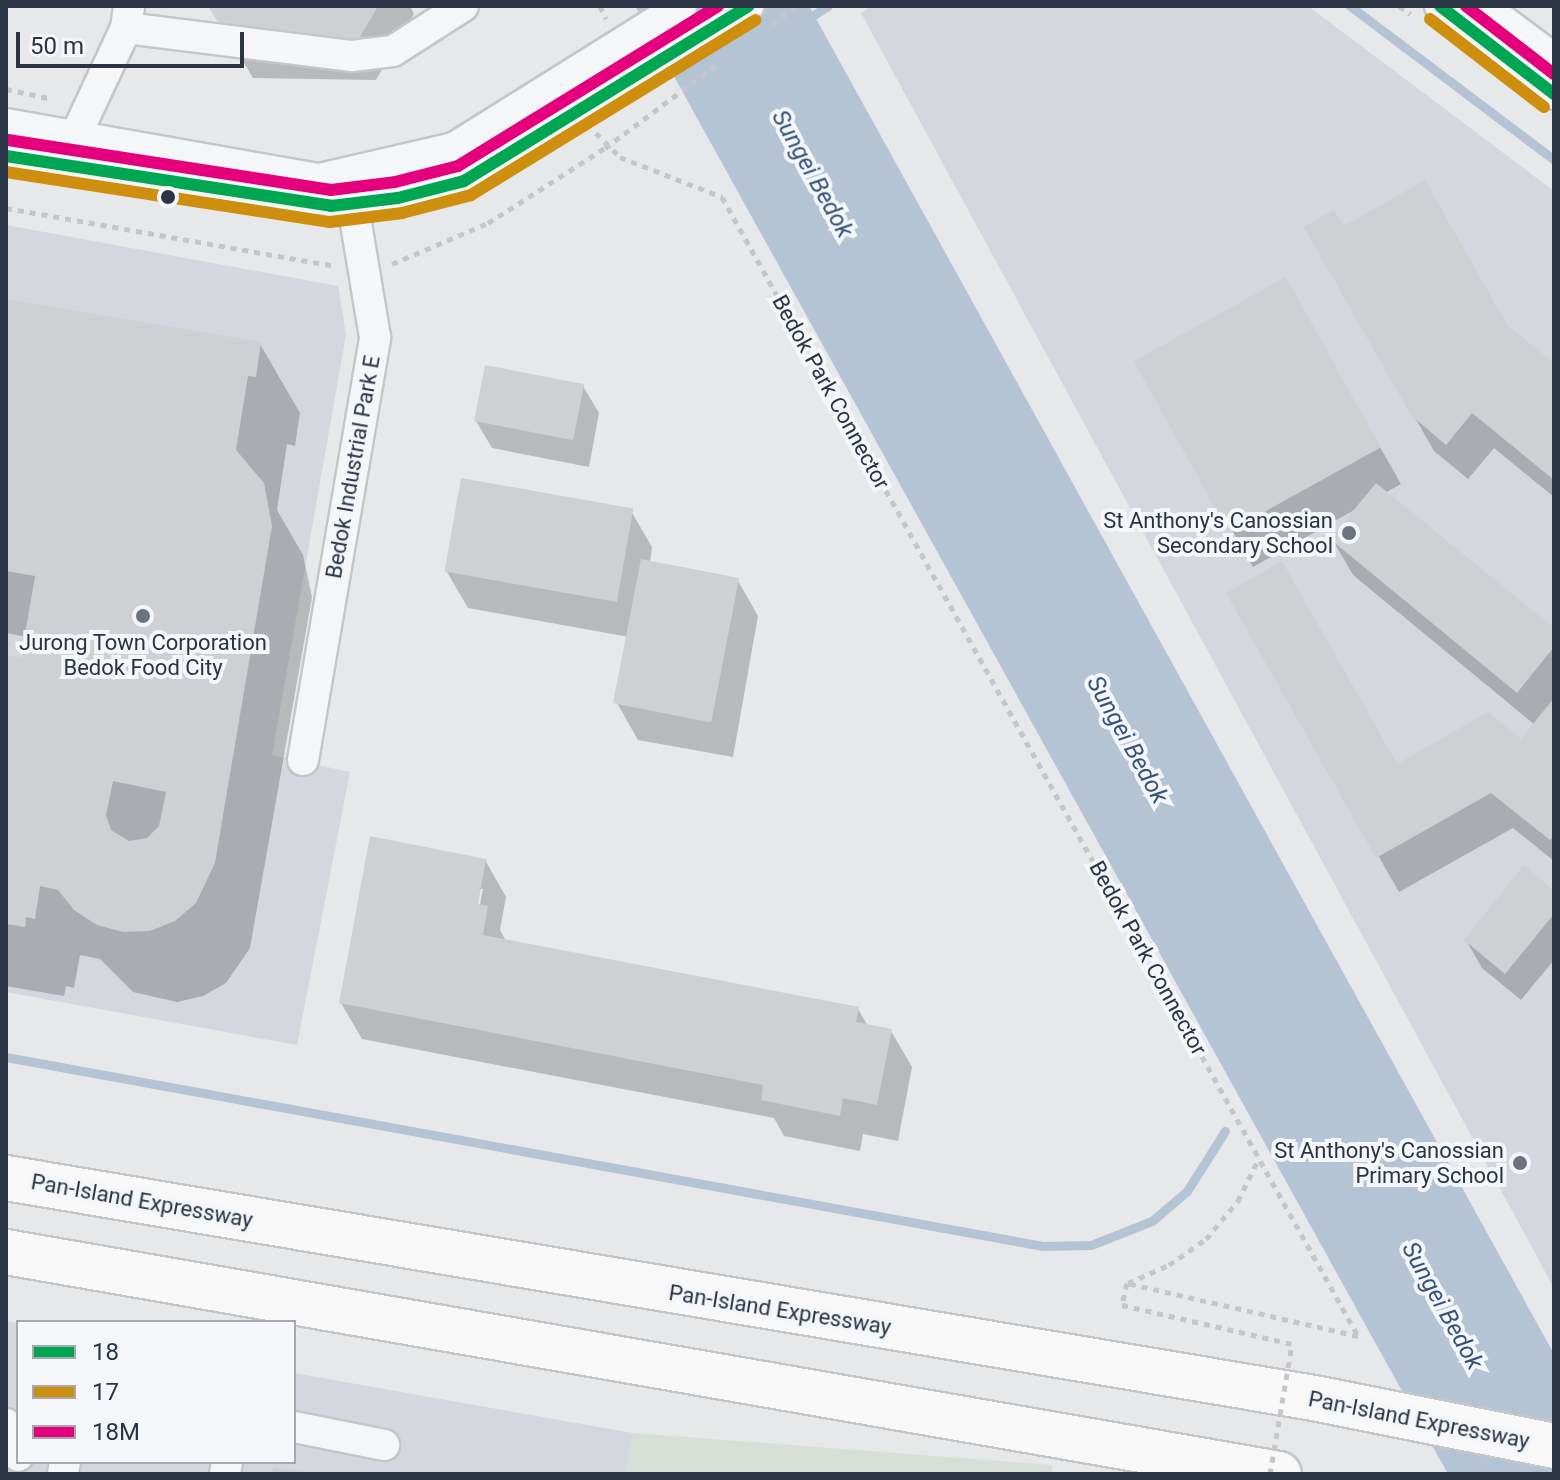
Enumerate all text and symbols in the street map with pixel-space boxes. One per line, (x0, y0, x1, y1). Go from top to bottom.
scale bar (20, 16, 248, 66)
text: 50 m (30, 32, 84, 60)
water label: Sungei Bedok (765, 105, 859, 243)
unlabelled marker (160, 189, 176, 205)
street label: Bedok Park Connector (767, 290, 895, 494)
street label: Bedok Industrial Park E (320, 353, 386, 581)
place label: St Anthony's Canossian Secondary School (1103, 507, 1333, 558)
marker: St Anthony's Canossian Secondary School (1340, 524, 1358, 542)
marker: Jurong Town Corporation Bedok Food City (134, 607, 152, 625)
place label: Jurong Town Corporation Bedok Food City (19, 629, 267, 680)
water label: Sungei Bedok (1080, 671, 1174, 809)
street label: Bedok Park Connector (1084, 856, 1212, 1060)
place label: St Anthony's Canossian Primary School (1274, 1137, 1504, 1188)
marker: St Anthony's Canossian Primary School (1511, 1154, 1529, 1172)
street label: Pan-Island Expressway (29, 1168, 255, 1234)
water label: Sungei Bedok (1395, 1237, 1489, 1375)
street label: Pan-Island Expressway (667, 1279, 893, 1341)
legend (16, 1320, 296, 1464)
text: 18 (92, 1338, 119, 1366)
text: 17 (92, 1378, 119, 1406)
street label: Pan-Island Expressway (1306, 1386, 1532, 1454)
text: 18M (92, 1418, 140, 1446)

